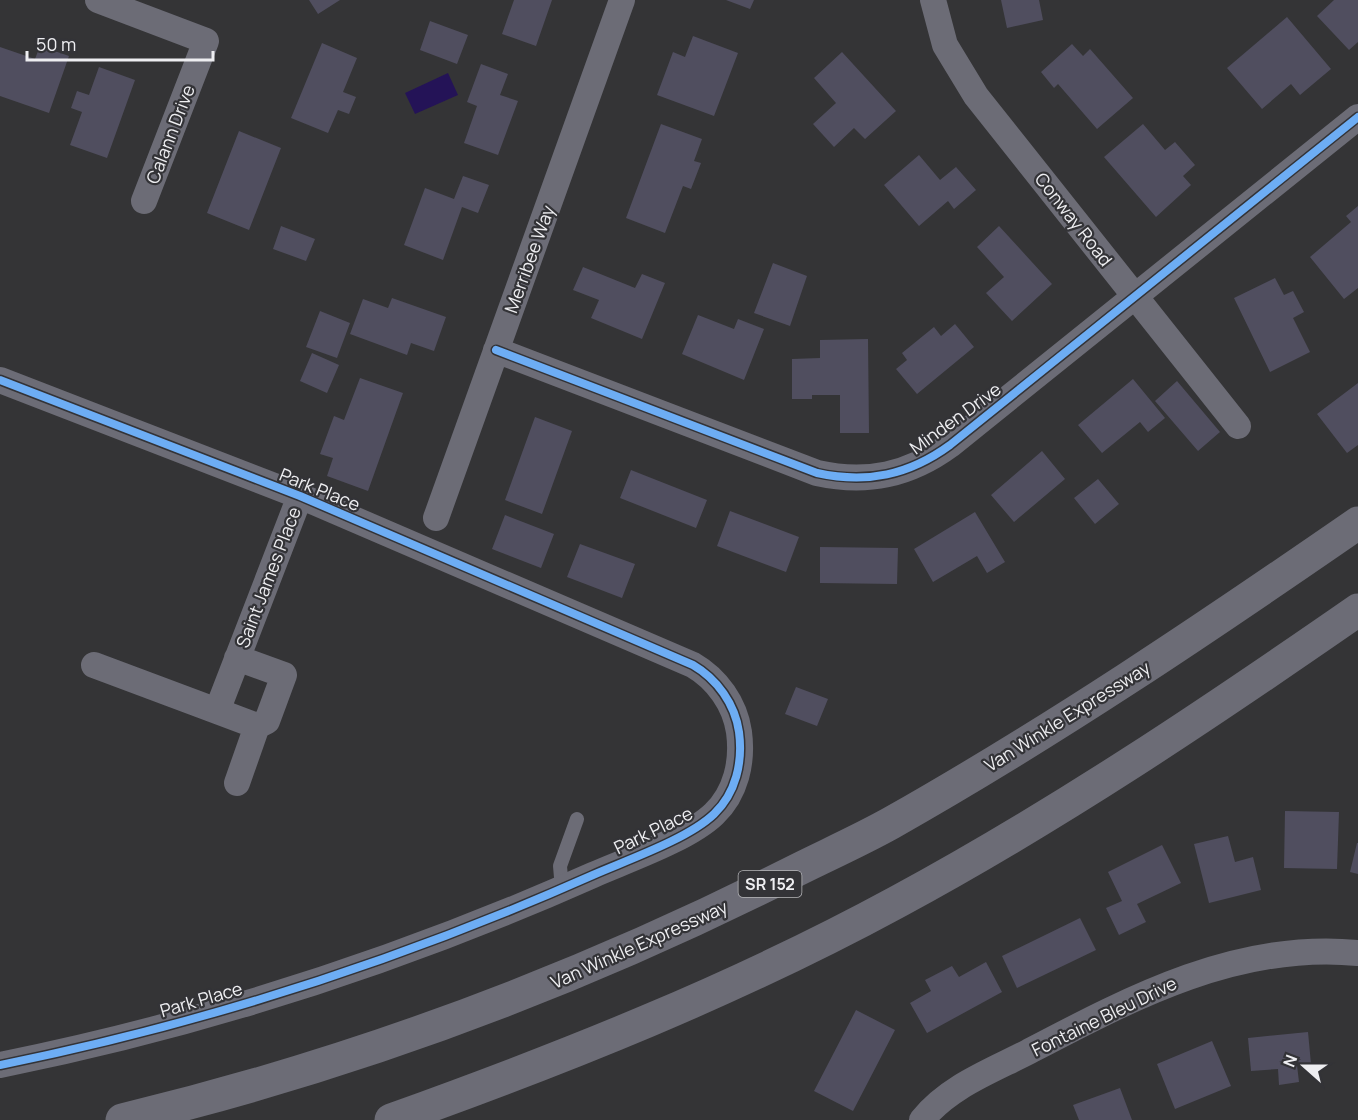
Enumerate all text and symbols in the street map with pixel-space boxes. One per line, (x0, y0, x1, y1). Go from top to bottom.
scale bar (27, 24, 213, 62)
text: 50 m (36, 32, 76, 56)
street label: Calann Drive (140, 81, 200, 187)
street label: Conway Road (1030, 167, 1118, 271)
street label: Merribee Way (498, 201, 560, 316)
street label: Minden Drive (905, 377, 1005, 459)
street label: Park Place (276, 462, 364, 516)
street label: Saint James Place (230, 503, 306, 651)
street label: Van Winkle Expressway (980, 655, 1155, 777)
street label: Park Place (610, 801, 696, 859)
road number: SR 152 (738, 871, 802, 897)
street label: Van Winkle Expressway (547, 894, 732, 994)
street label: Fontaine Bleu Drive (1028, 970, 1180, 1062)
street label: Park Place (157, 976, 245, 1022)
north arrow (1274, 1036, 1334, 1096)
text: N (1278, 1051, 1302, 1070)

